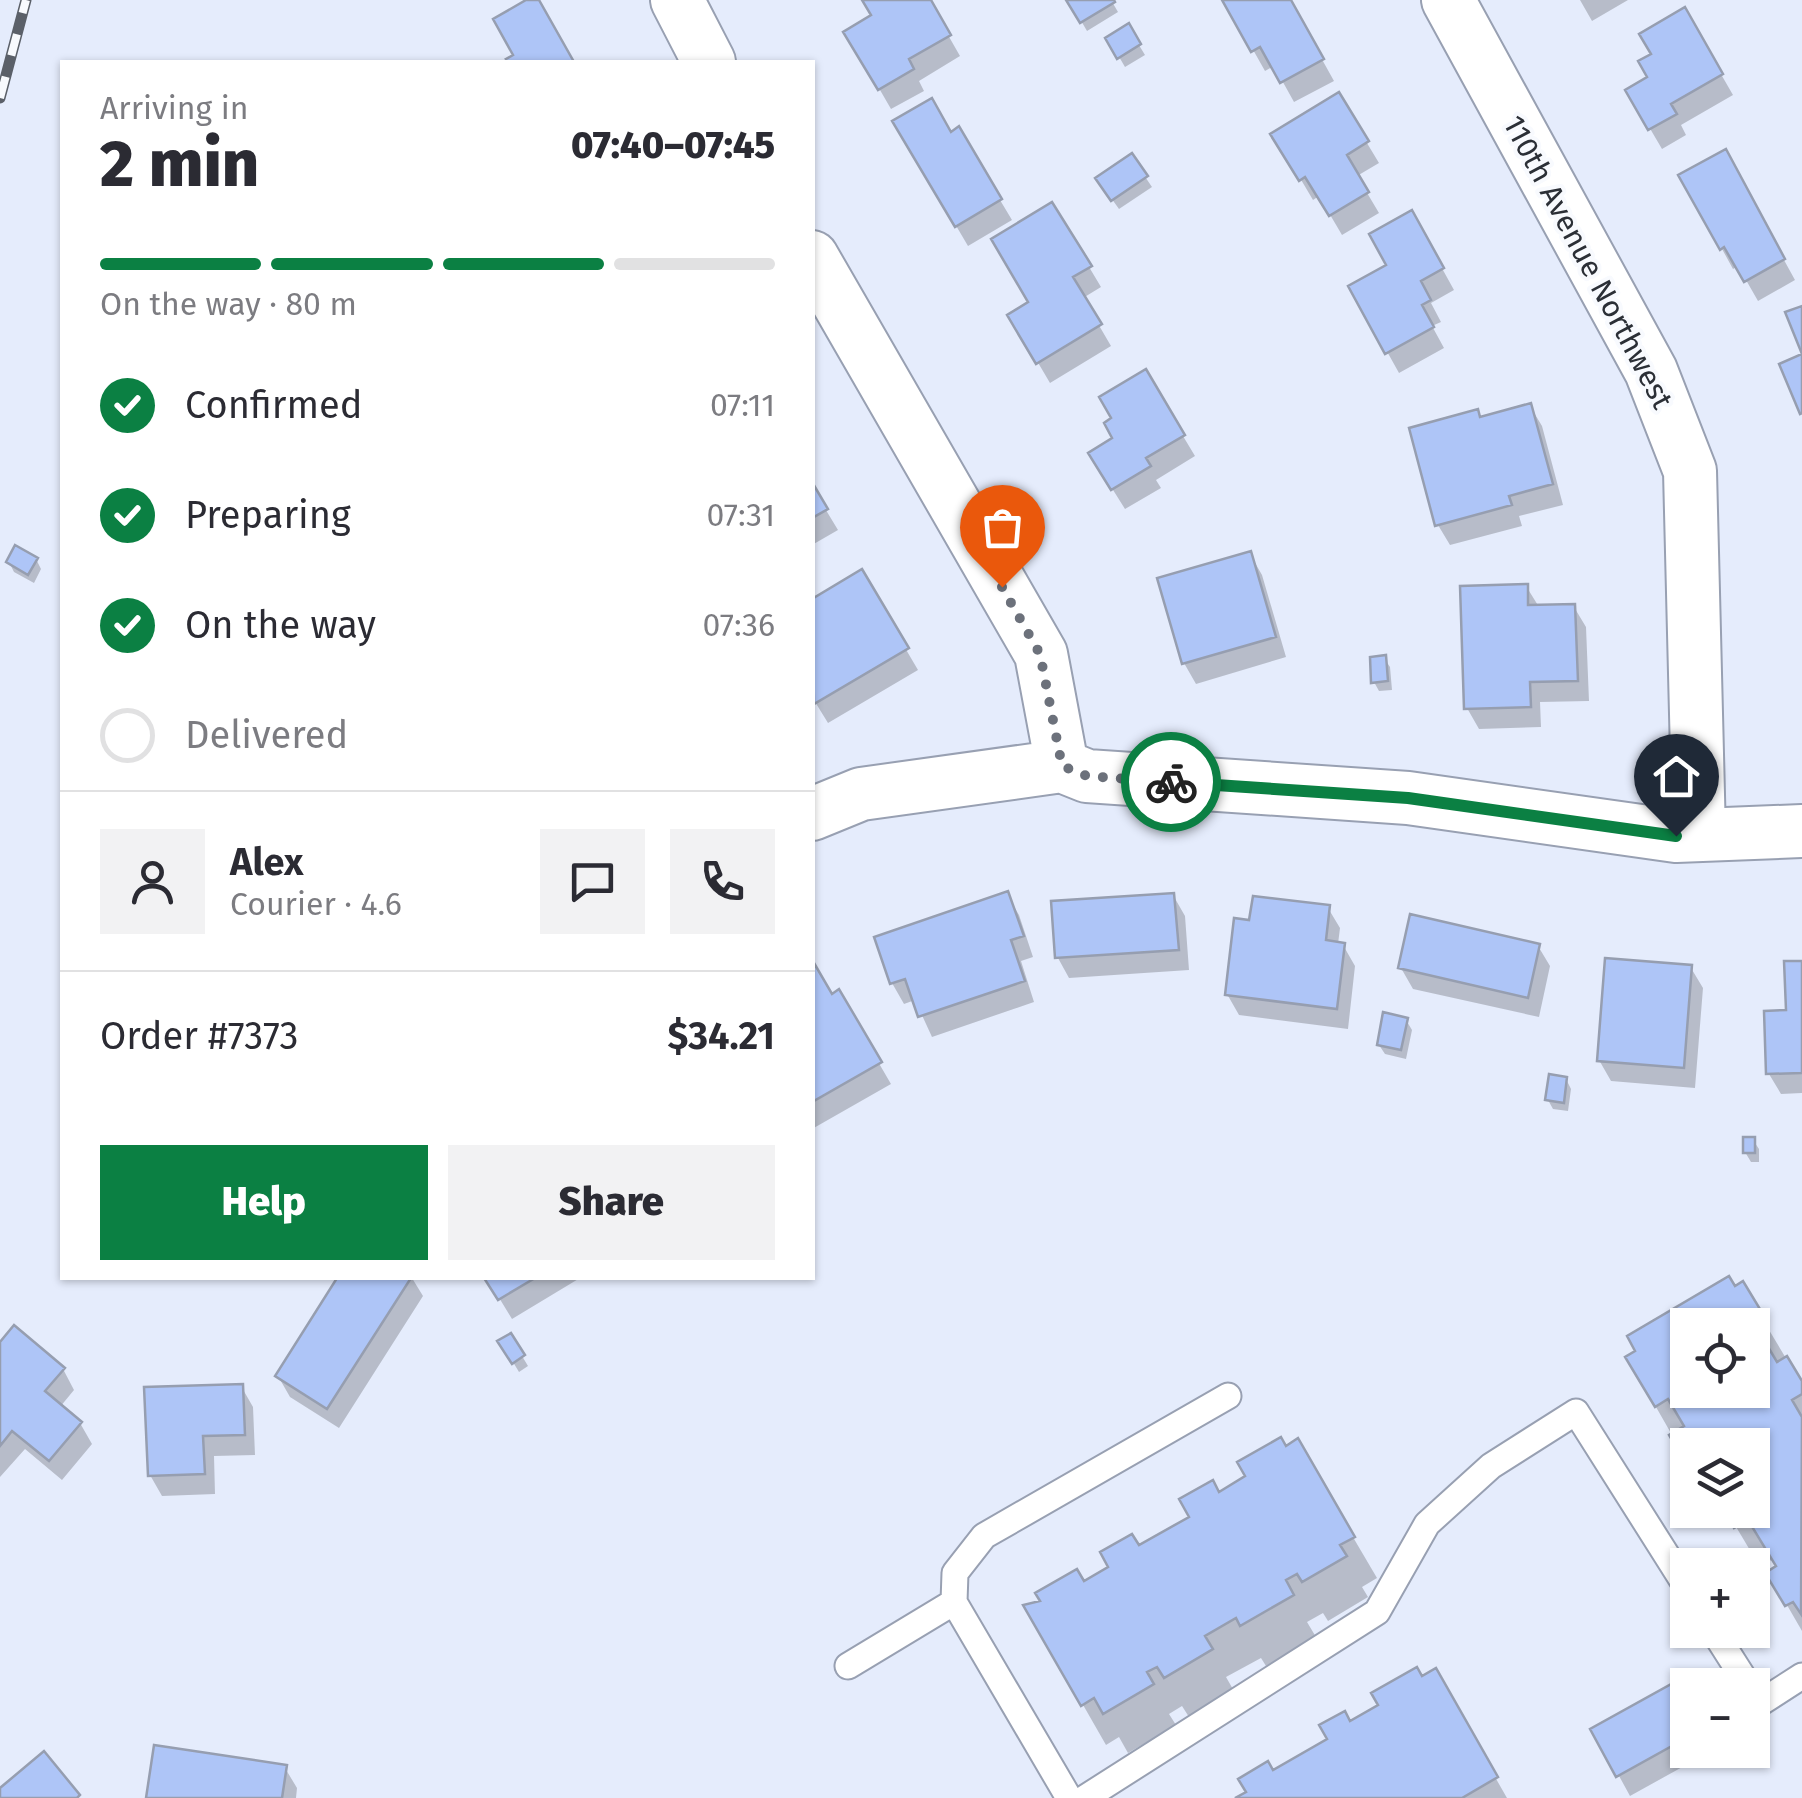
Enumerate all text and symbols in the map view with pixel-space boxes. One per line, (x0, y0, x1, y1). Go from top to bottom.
text: Arriving in (100, 89, 248, 127)
street label: 110th Avenue Northwest (1495, 109, 1681, 415)
text: 07:40–07:45 (571, 122, 775, 168)
text: 2 min (100, 125, 259, 203)
text: On the way · 80 m (100, 285, 357, 323)
icon: check (100, 378, 155, 433)
text: Confirmed (185, 382, 363, 428)
text: 07:11 (710, 386, 775, 424)
pin (960, 485, 1045, 588)
icon: check (100, 488, 155, 543)
text: Preparing (185, 492, 351, 538)
text: 07:31 (707, 496, 775, 534)
icon: bag (975, 500, 1030, 555)
icon: check (100, 598, 155, 653)
text: On the way (185, 602, 376, 648)
text: 07:36 (703, 606, 775, 644)
text: Delivered (185, 712, 348, 758)
courier (1121, 732, 1221, 832)
pin (1634, 734, 1719, 837)
icon: home (1649, 749, 1704, 804)
icon: bike (1144, 755, 1199, 810)
button: person (100, 829, 205, 934)
button: chat (540, 829, 645, 934)
button: phone (670, 829, 775, 934)
text: Alex (230, 839, 303, 885)
text: Courier · 4.6 (230, 885, 402, 923)
text: Order #7373 (100, 1013, 299, 1059)
text: $34.21 (667, 1013, 775, 1059)
button: Help (100, 1145, 428, 1260)
button: Share (448, 1145, 775, 1260)
map controls (1670, 1308, 1770, 1768)
button: locate (1670, 1308, 1770, 1408)
button: layers (1670, 1428, 1770, 1528)
button: + (1670, 1548, 1770, 1648)
button: − (1670, 1668, 1770, 1768)

